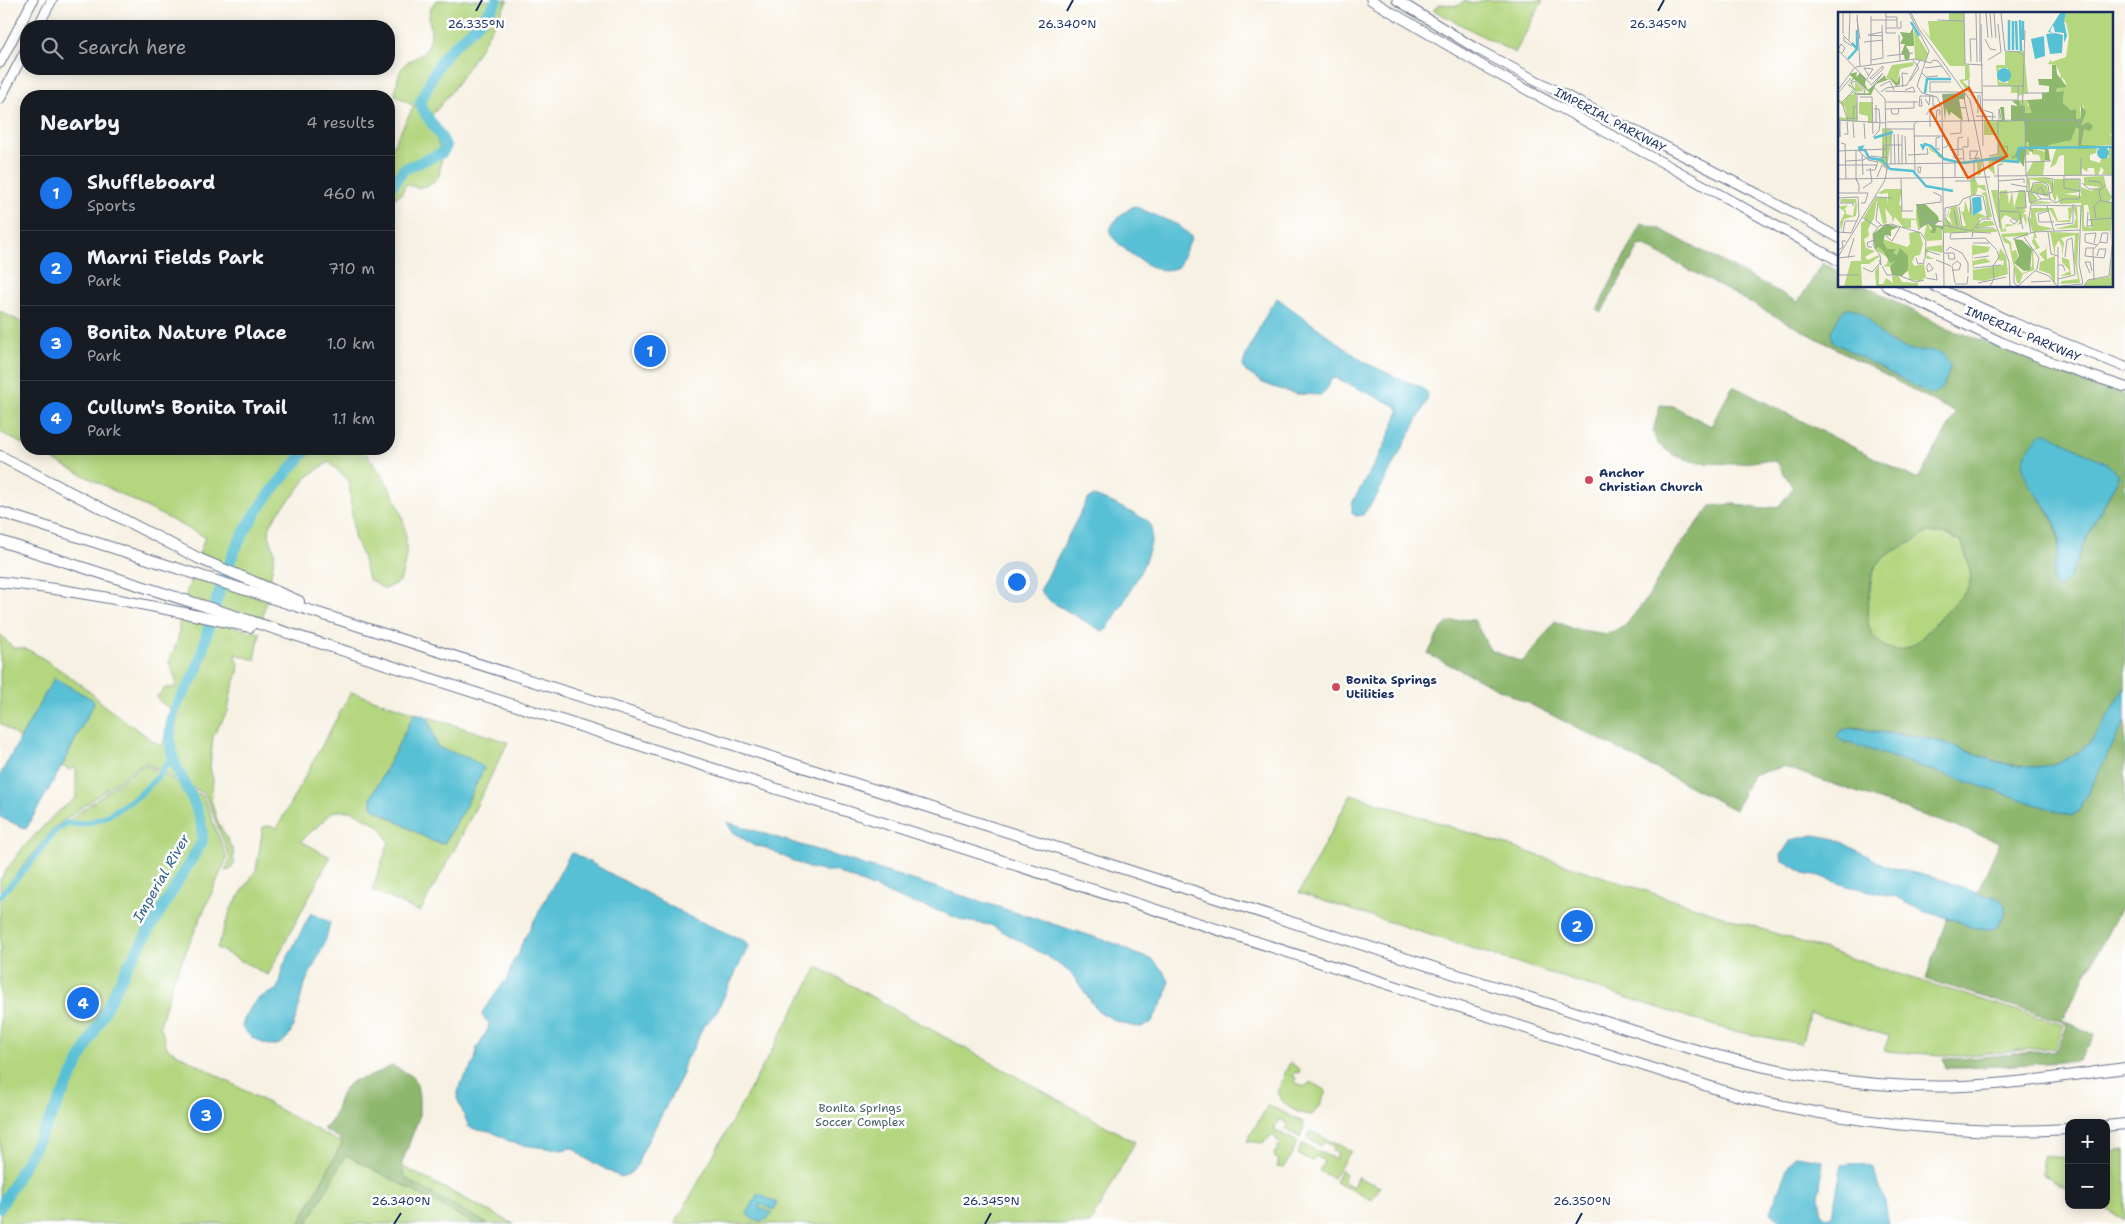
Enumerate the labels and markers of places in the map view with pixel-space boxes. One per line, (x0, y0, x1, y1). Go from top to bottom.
pin: 1 (634, 332, 666, 370)
place label: Anchor Christian Church (1599, 465, 1703, 495)
marker: Anchor Christian Church (1583, 474, 1595, 486)
place label: Bonita Springs Utilities (1346, 672, 1437, 702)
marker: Bonita Springs Utilities (1330, 681, 1342, 693)
pin: 2 (1561, 907, 1593, 945)
pin: 4 (67, 984, 99, 1022)
pin: 3 (190, 1096, 222, 1134)

